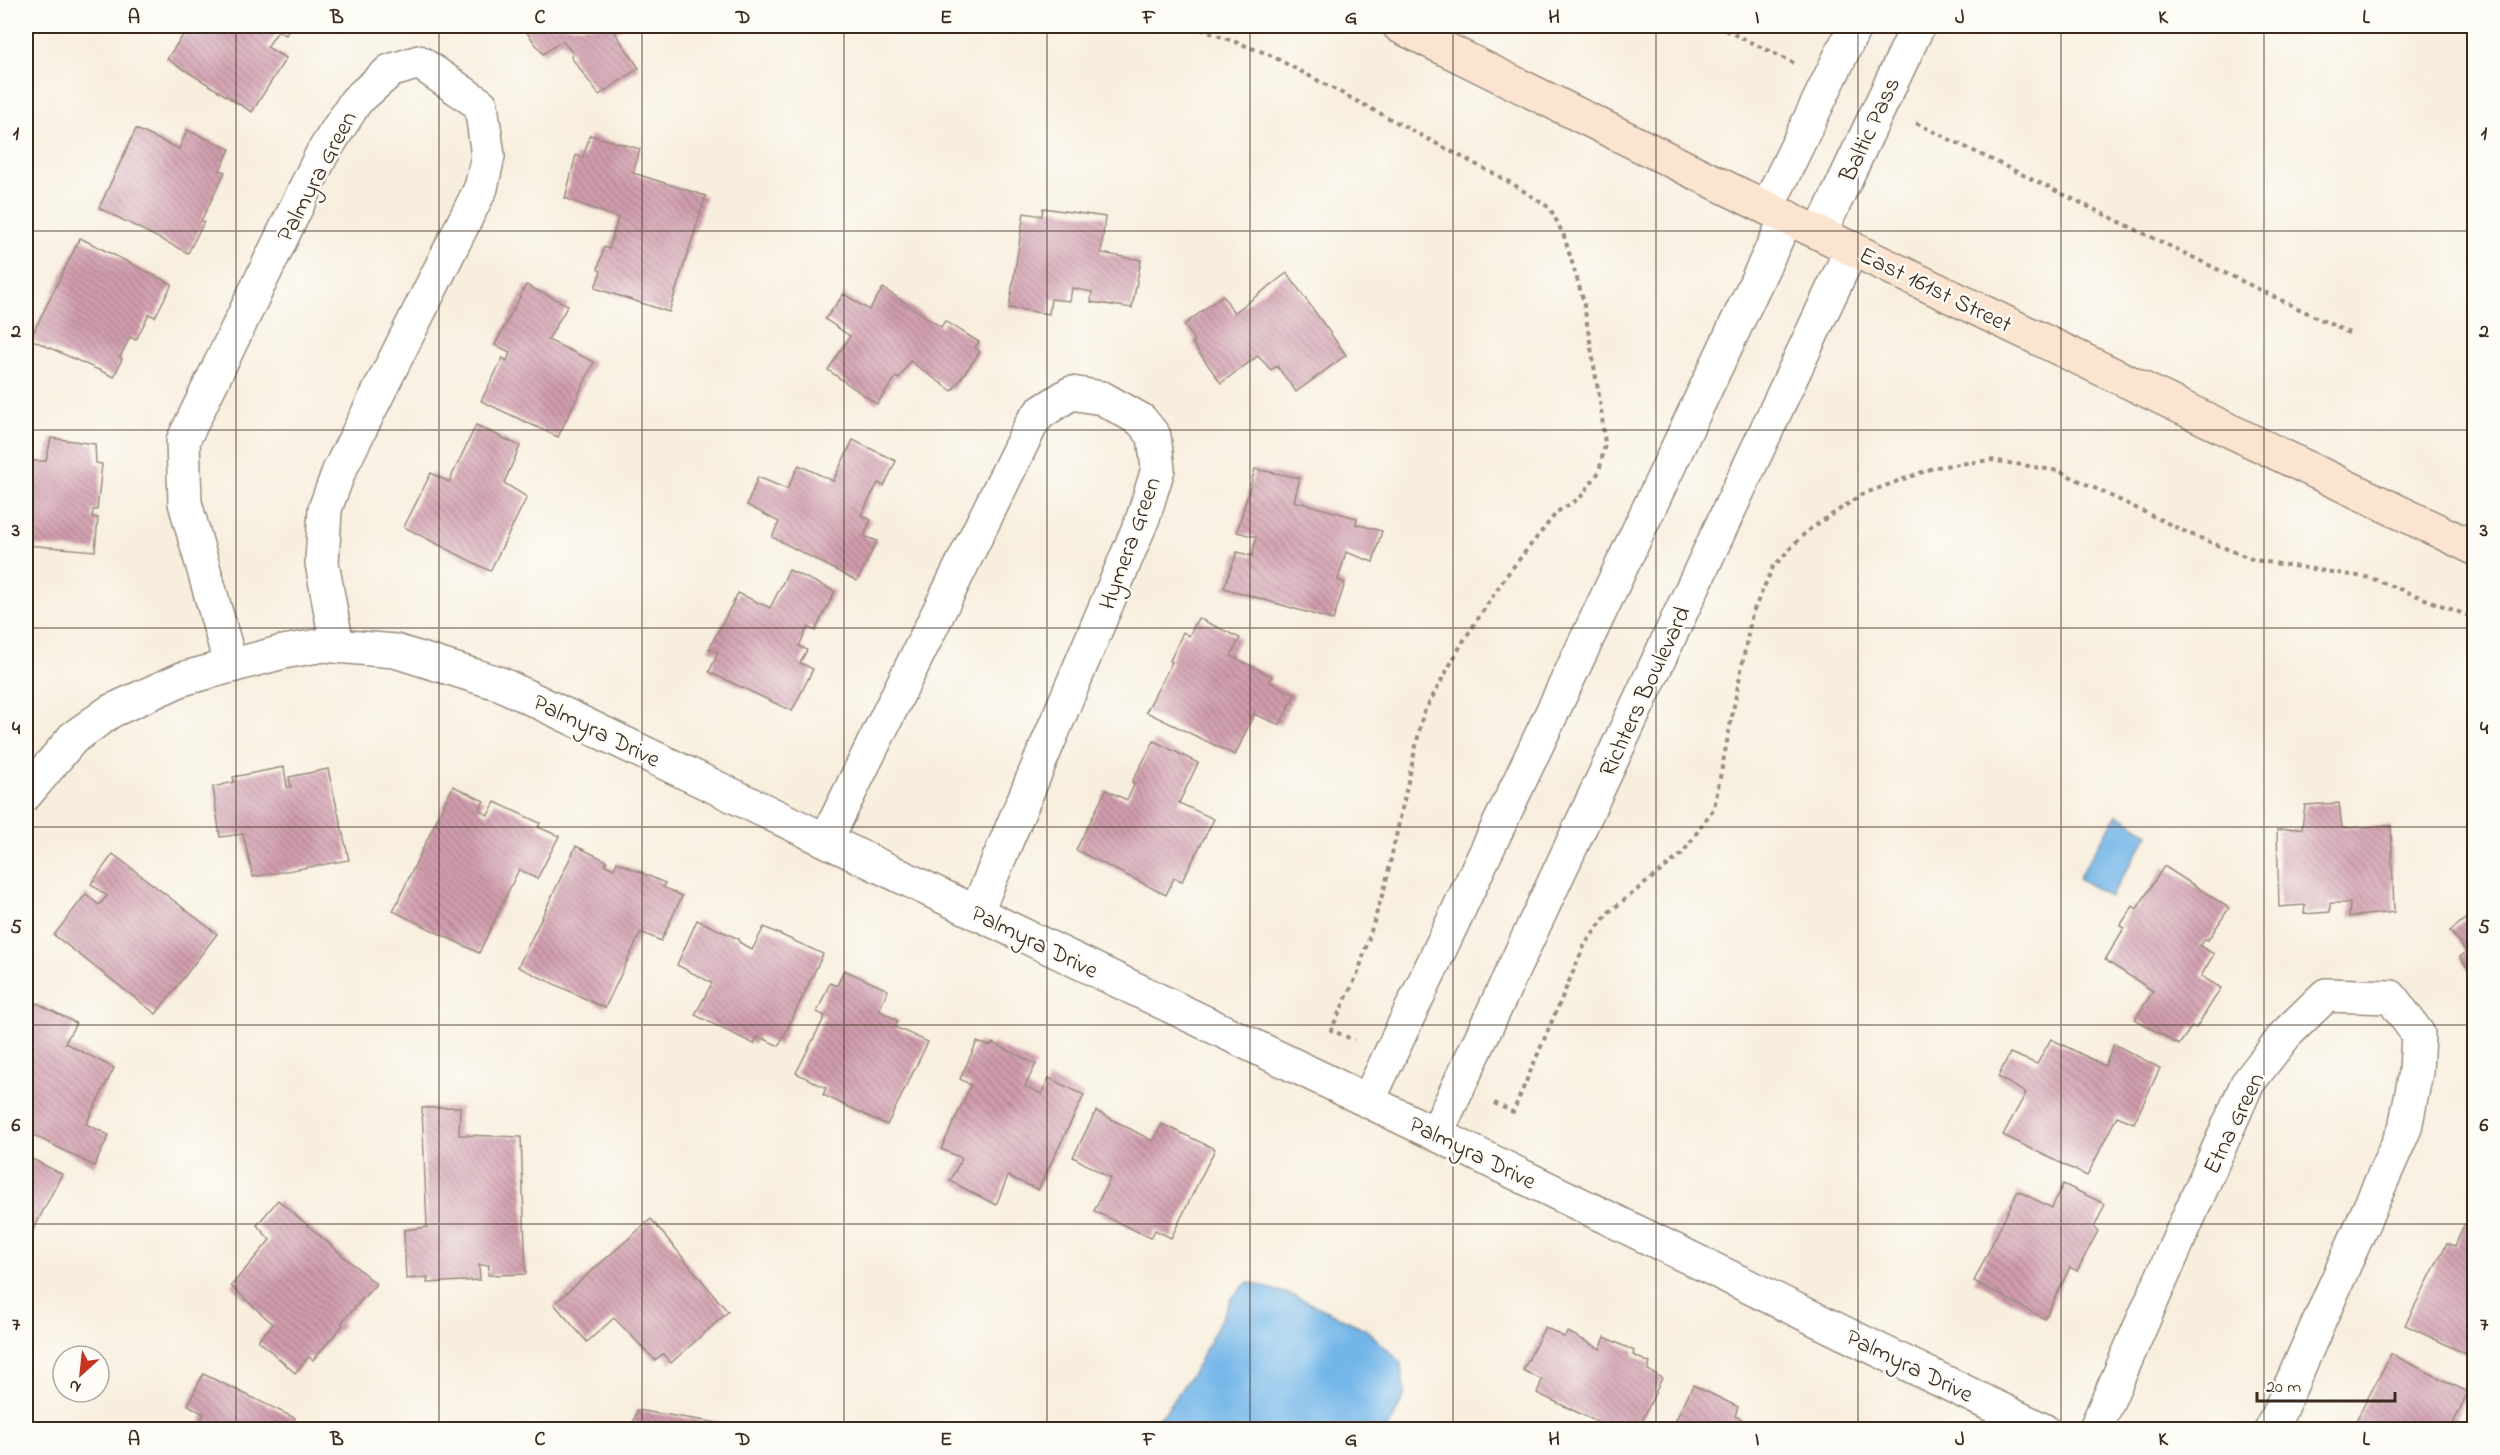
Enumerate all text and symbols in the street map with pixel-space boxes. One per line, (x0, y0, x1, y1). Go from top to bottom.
text: A (128, 4, 140, 33)
text: B (329, 4, 344, 33)
text: C (535, 4, 546, 33)
text: D (735, 4, 750, 33)
text: E (940, 4, 952, 33)
text: F (1142, 4, 1156, 33)
text: G (1345, 4, 1358, 33)
text: H (1548, 4, 1560, 33)
text: I (1755, 4, 1760, 33)
text: J (1955, 4, 1965, 33)
text: K (2158, 4, 2169, 33)
text: L (2362, 4, 2370, 33)
street label: Baltic Pass (1831, 72, 1911, 189)
street label: Palmyra Green (269, 106, 368, 249)
text: 1 (13, 120, 20, 149)
text: 1 (2481, 120, 2488, 149)
street label: East 161st Street (1852, 239, 2017, 343)
text: 2 (10, 318, 21, 347)
text: 2 (2478, 318, 2489, 347)
street label: Hymera Green (1091, 473, 1172, 615)
text: 3 (11, 517, 20, 546)
text: 3 (2479, 517, 2488, 546)
street label: Richters Boulevard (1591, 601, 1701, 783)
street label: Palmyra Drive (526, 686, 666, 779)
text: 4 (12, 715, 21, 744)
text: 4 (2480, 715, 2489, 744)
street label: Palmyra Drive (964, 897, 1104, 990)
text: 5 (10, 914, 22, 943)
text: 5 (2478, 914, 2490, 943)
street label: Etna Green (2196, 1067, 2275, 1181)
street label: Palmyra Drive (1402, 1108, 1542, 1201)
text: 6 (12, 1112, 21, 1141)
text: 6 (2480, 1112, 2489, 1141)
text: 7 (12, 1311, 21, 1340)
text: 7 (2480, 1311, 2489, 1340)
street label: Palmyra Drive (1839, 1321, 1979, 1414)
north arrow (51, 1344, 111, 1404)
scale bar (2257, 1365, 2395, 1403)
text: N (65, 1372, 85, 1399)
text: 20 m (2266, 1375, 2301, 1401)
text: A (128, 1426, 140, 1455)
text: B (329, 1426, 344, 1455)
text: C (535, 1426, 546, 1455)
text: D (735, 1426, 750, 1455)
text: E (940, 1426, 952, 1455)
text: F (1142, 1426, 1156, 1455)
text: G (1345, 1426, 1358, 1455)
text: H (1548, 1426, 1560, 1455)
text: I (1755, 1426, 1760, 1455)
text: J (1955, 1426, 1965, 1455)
text: K (2158, 1426, 2169, 1455)
text: L (2362, 1426, 2370, 1455)

